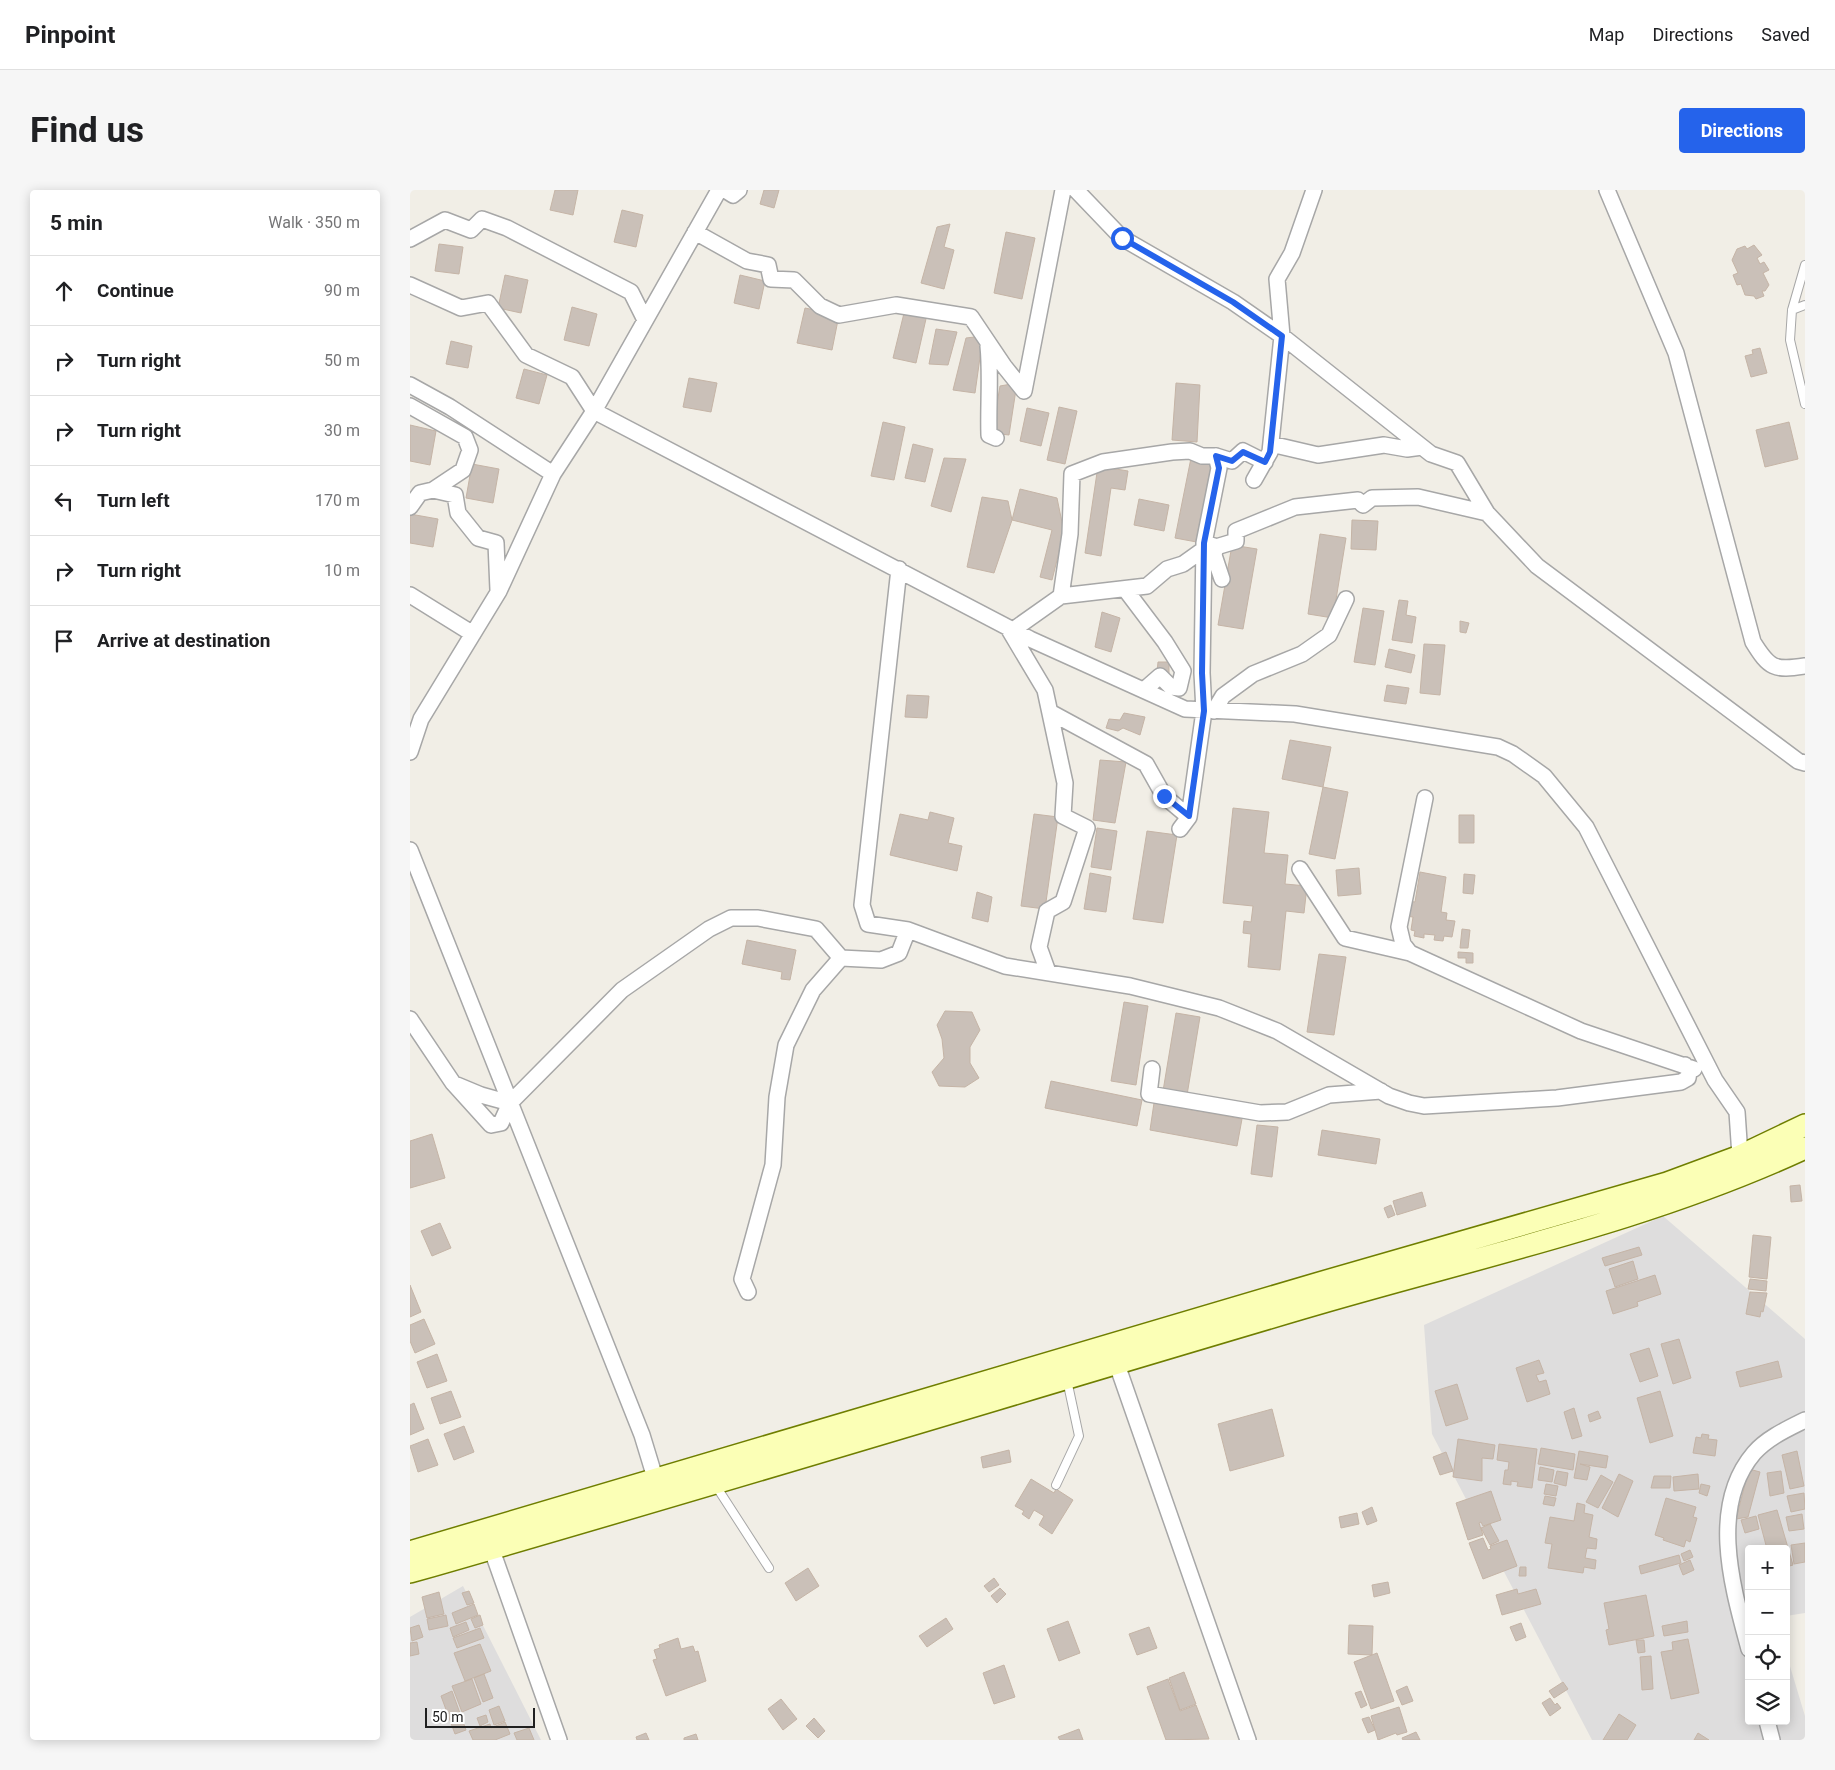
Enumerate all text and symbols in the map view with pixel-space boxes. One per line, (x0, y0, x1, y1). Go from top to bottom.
text: Pinpoint (25, 21, 115, 49)
text: Map (1589, 24, 1624, 45)
text: Directions (1652, 24, 1733, 45)
text: Saved (1761, 24, 1810, 45)
button: Directions (1679, 108, 1805, 153)
text: Find us (30, 110, 144, 151)
text: 5 min (50, 211, 103, 235)
text: Walk · 350 m (268, 213, 360, 232)
route start (1111, 227, 1134, 250)
icon: ahead (50, 277, 78, 305)
text: Continue (97, 279, 174, 302)
text: 90 m (324, 281, 360, 300)
icon: right (50, 347, 78, 375)
text: Turn right (97, 349, 181, 372)
text: 50 m (324, 351, 360, 370)
icon: right (50, 417, 78, 445)
text: Turn right (97, 419, 181, 442)
text: 30 m (324, 421, 360, 440)
icon: left (50, 487, 78, 515)
text: Turn left (97, 489, 170, 512)
text: 170 m (315, 491, 360, 510)
icon: right (50, 557, 78, 585)
text: Turn right (97, 559, 181, 582)
text: 10 m (324, 561, 360, 580)
icon: arrive (50, 627, 78, 655)
text: Arrive at destination (97, 629, 270, 652)
route end (1153, 785, 1176, 808)
map controls (1745, 1545, 1790, 1725)
button: + (1745, 1545, 1790, 1590)
button: − (1745, 1590, 1790, 1635)
button: locate (1745, 1635, 1790, 1680)
button: layers (1745, 1680, 1790, 1725)
scale bar (425, 1705, 535, 1728)
text: 50 m (432, 1709, 464, 1725)

